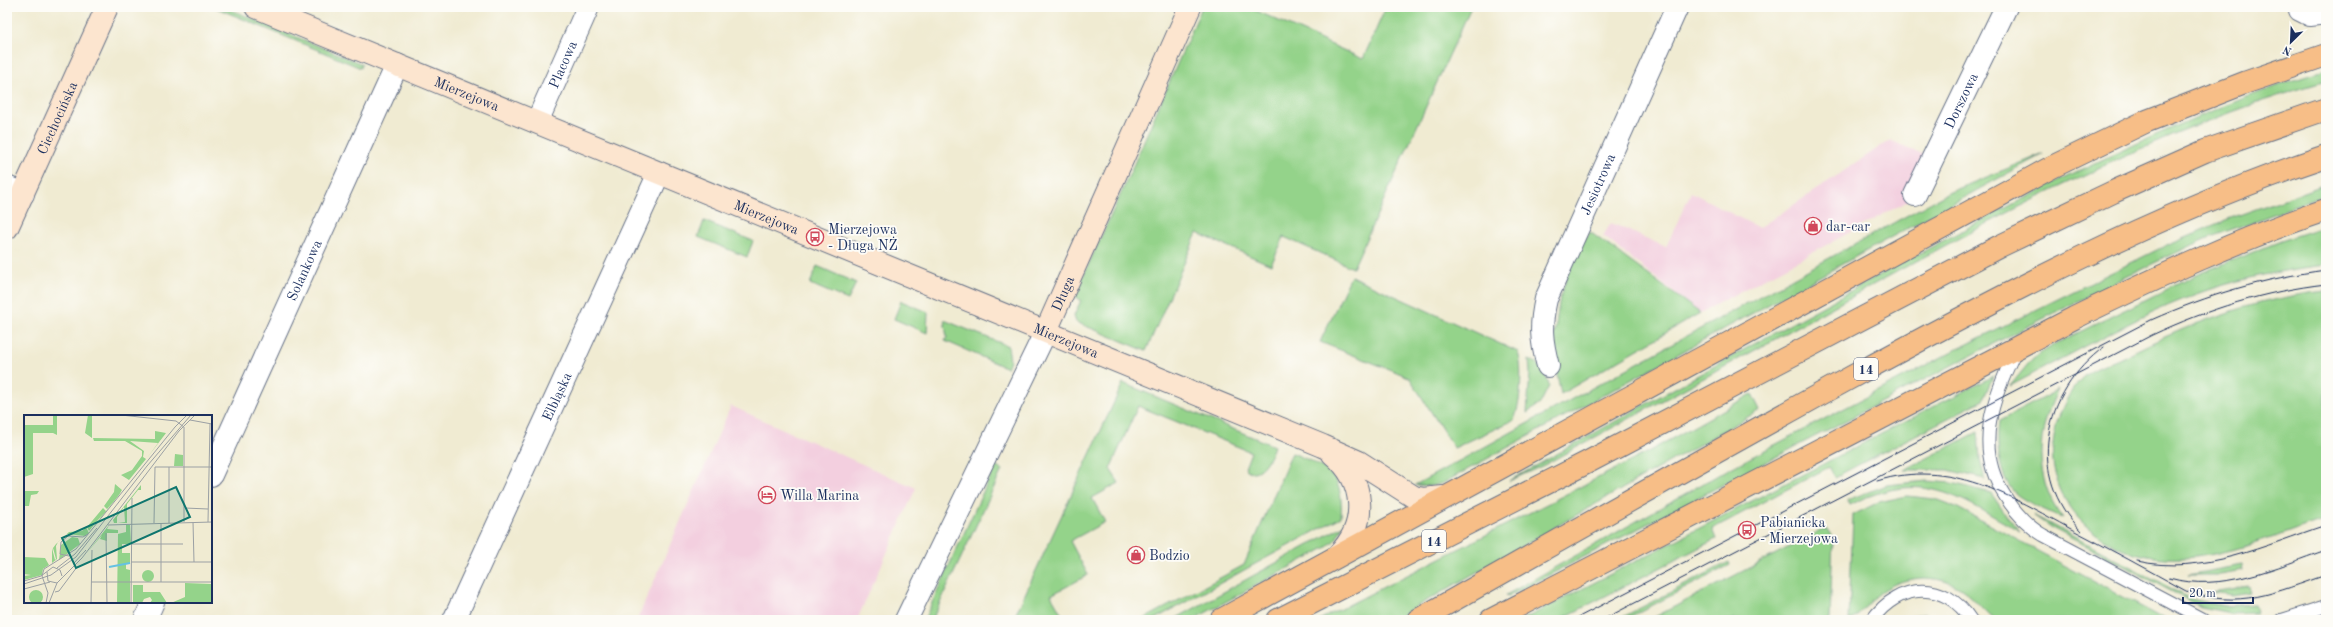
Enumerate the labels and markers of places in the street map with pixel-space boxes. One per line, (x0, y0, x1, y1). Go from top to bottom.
shop icon: dar-car (1803, 216, 1823, 236)
place label: dar-car (1826, 220, 1870, 234)
place label: Mierzejowa - Długa NŻ (828, 223, 898, 253)
bus stop icon: Mierzejowa - Długa NŻ (805, 227, 825, 247)
hotel icon: Willa Marina (757, 485, 777, 505)
place label: Willa Marina (780, 489, 859, 503)
place label: Pabianicka - Mierzejowa (1760, 516, 1838, 546)
bus stop icon: Pabianicka - Mierzejowa (1737, 520, 1757, 540)
shop icon: Bodzio (1126, 545, 1146, 565)
place label: Bodzio (1149, 549, 1190, 563)

